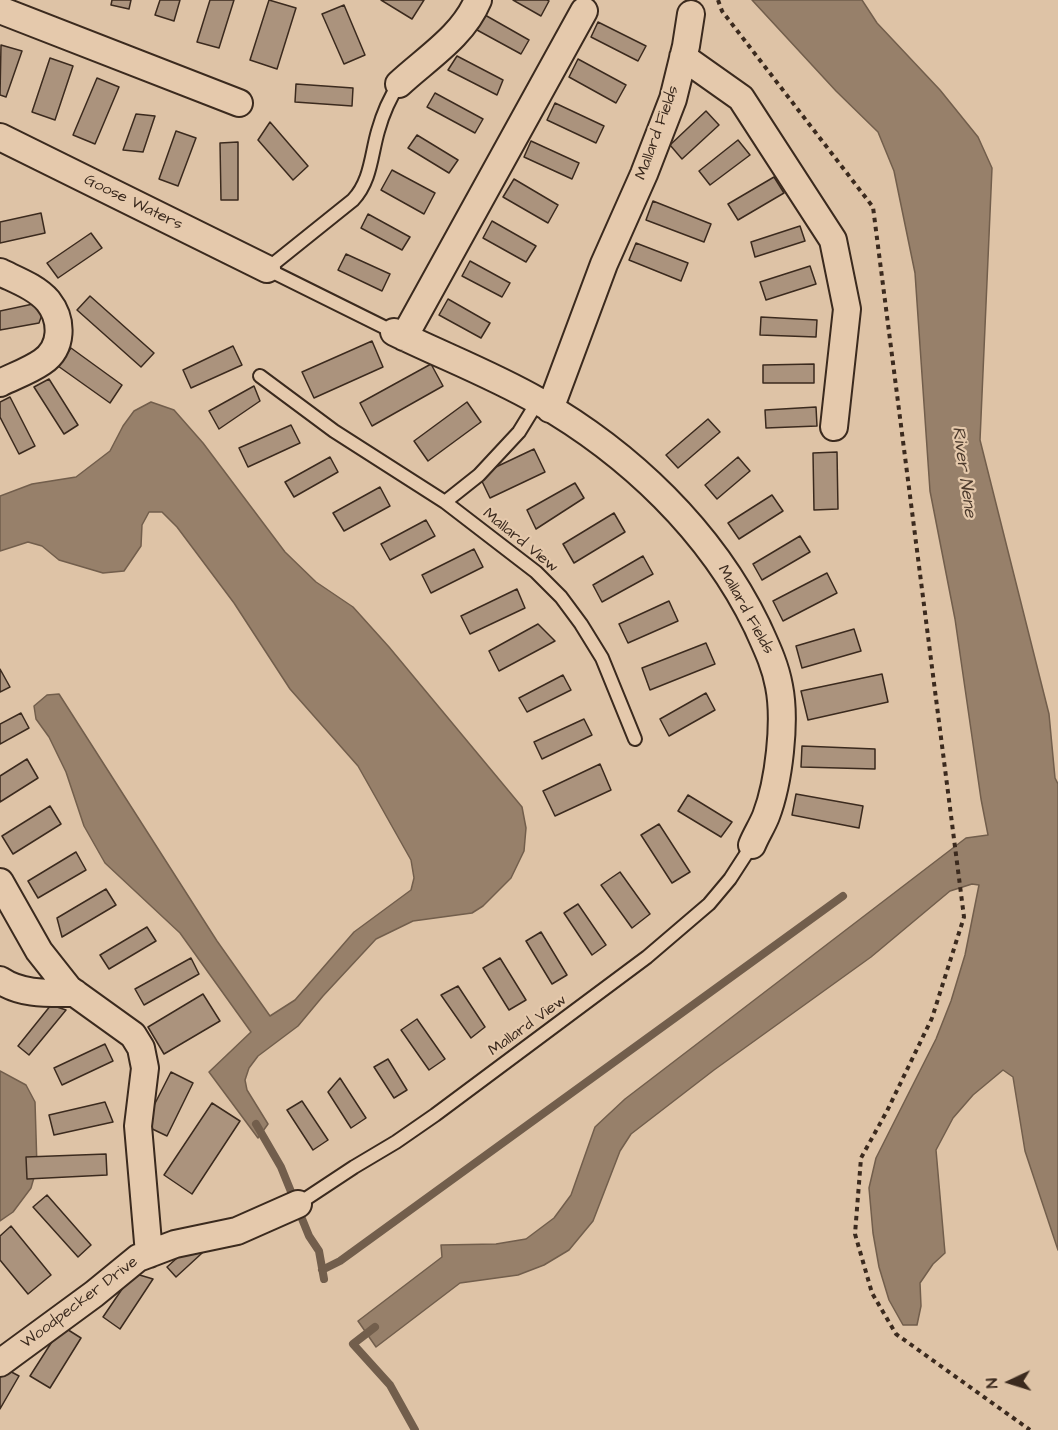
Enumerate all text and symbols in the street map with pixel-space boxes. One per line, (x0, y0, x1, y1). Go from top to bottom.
street label: Mallard Fields (632, 83, 684, 183)
street label: Goose Waters (81, 171, 185, 235)
water label: River Nene (946, 425, 980, 519)
street label: Mallard View (478, 505, 562, 577)
street label: Mallard Fields (713, 562, 777, 658)
street label: Mallard View (485, 991, 571, 1061)
street label: Woodpecker Drive (18, 1253, 142, 1353)
north arrow (980, 1352, 1040, 1412)
text: N (981, 1377, 1003, 1389)

